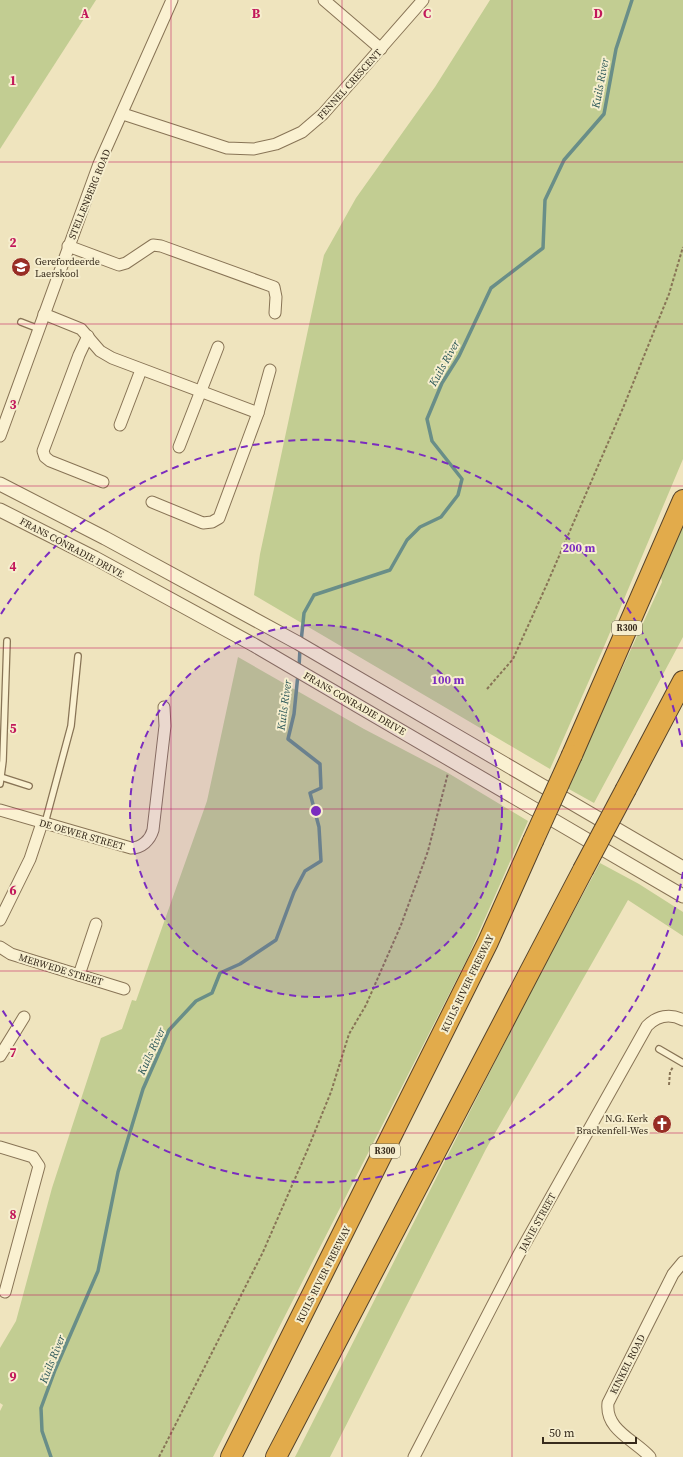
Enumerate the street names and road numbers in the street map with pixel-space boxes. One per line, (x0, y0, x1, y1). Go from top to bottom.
street label: FENNEL CRESCENT (314, 46, 384, 122)
street label: STELLENBERG ROAD (65, 147, 113, 241)
street label: FRANS CONRADIE DRIVE (18, 515, 126, 580)
road number: R300 (612, 621, 642, 635)
street label: FRANS CONRADIE DRIVE (301, 669, 408, 738)
street label: DE OEWER STREET (38, 816, 126, 853)
street label: KUILS RIVER FREEWAY (438, 932, 497, 1034)
street label: MERWEDE STREET (17, 950, 105, 988)
road number: R300 (370, 1144, 400, 1158)
street label: JANIE STREET (516, 1191, 559, 1255)
street label: KUILS RIVER FREEWAY (293, 1223, 354, 1325)
street label: KINKEL ROAD (607, 1332, 648, 1396)

